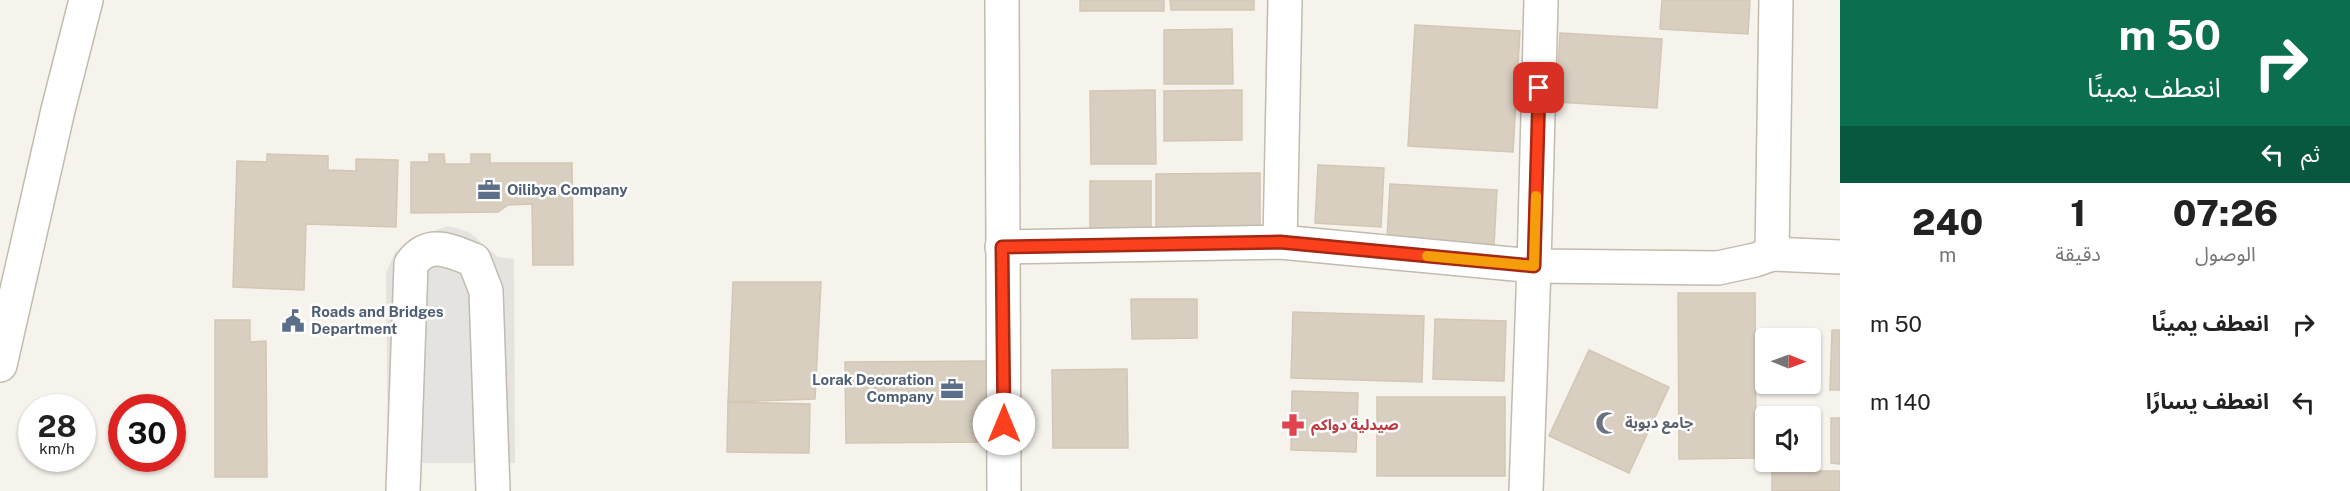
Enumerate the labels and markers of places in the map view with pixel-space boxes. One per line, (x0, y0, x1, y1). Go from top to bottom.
pin (1513, 62, 1564, 113)
office icon: Oilibya Company (476, 177, 502, 203)
place label: Oilibya Company (507, 181, 628, 198)
place label: Roads and Bridges Department (311, 303, 444, 337)
public building icon: Roads and Bridges Department (280, 308, 306, 334)
place label: Lorak Decoration Company (812, 371, 935, 405)
office icon: Lorak Decoration Company (939, 376, 965, 402)
mosque icon: جامع دبوبة (1594, 410, 1620, 436)
pharmacy icon: صيدلية دواكم (1280, 412, 1306, 438)
place label: جامع دبوبة (1625, 414, 1694, 434)
place label: صيدلية دواكم (1311, 416, 1399, 436)

